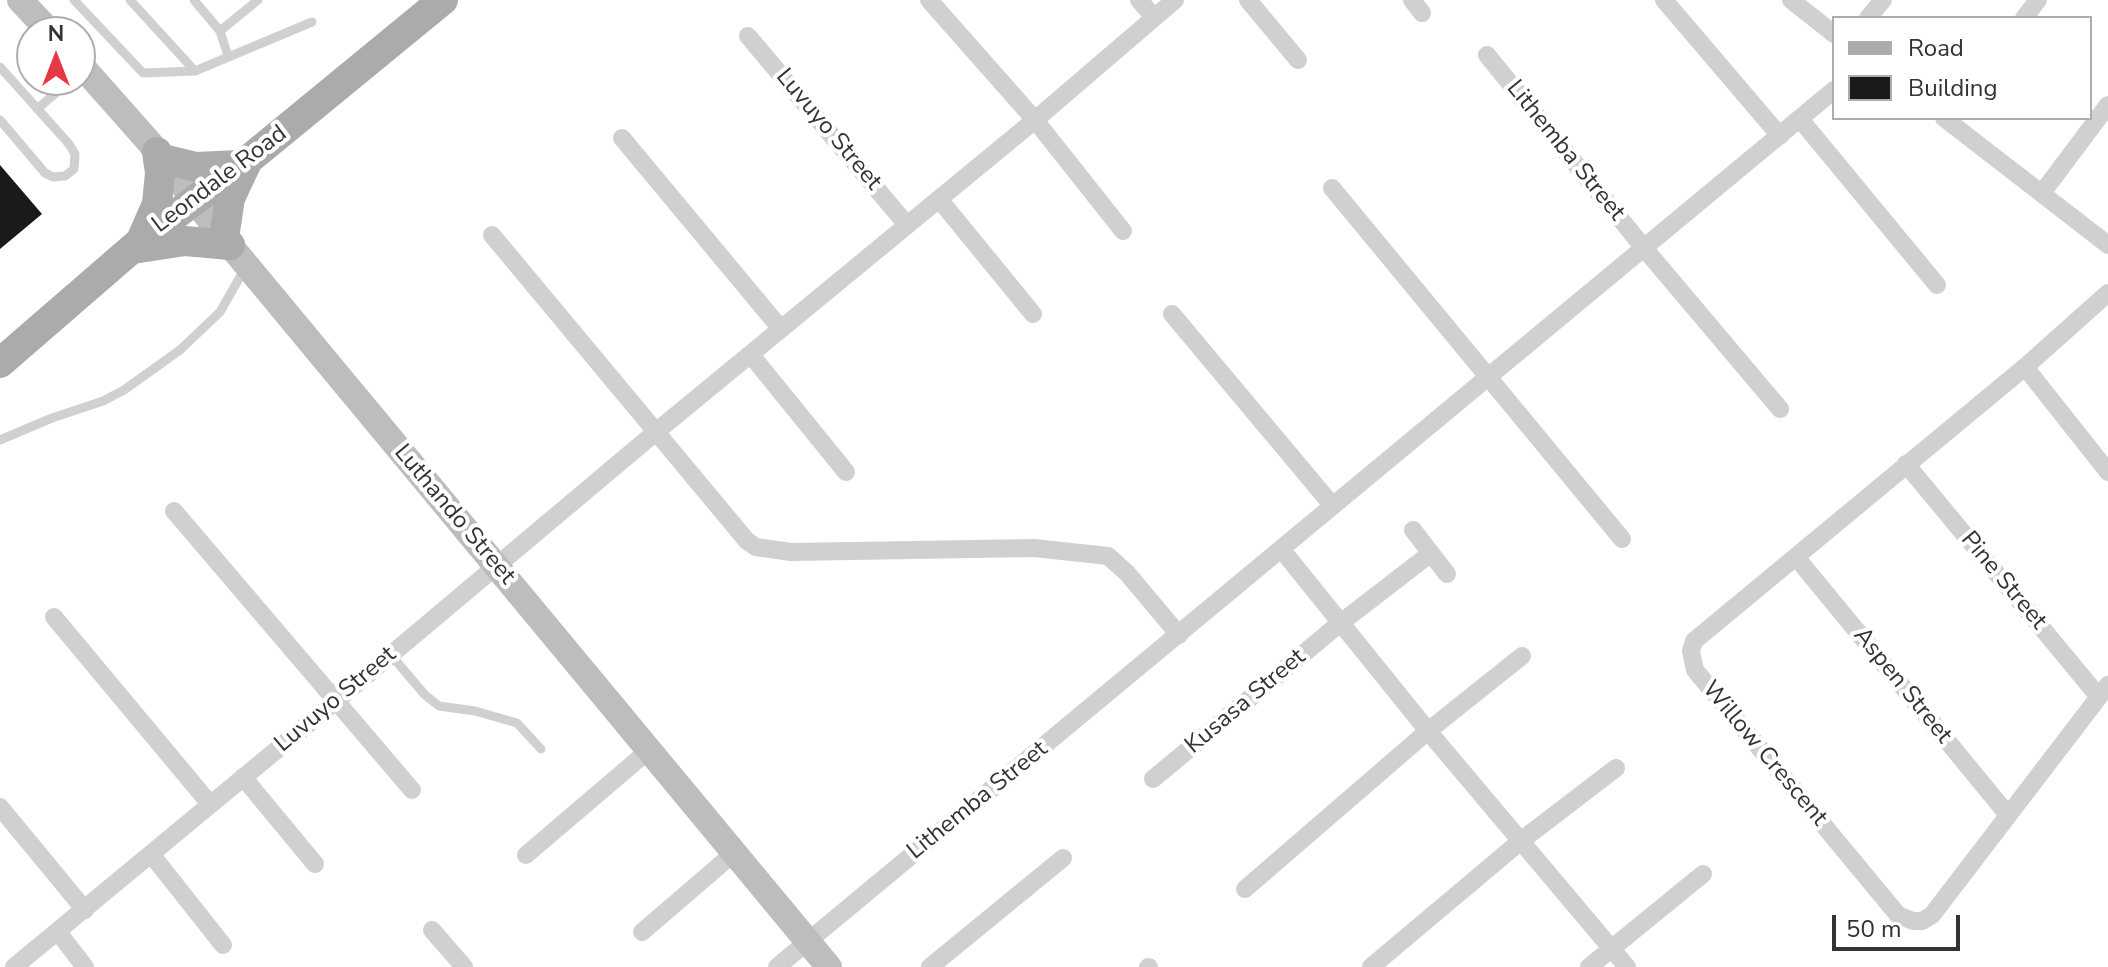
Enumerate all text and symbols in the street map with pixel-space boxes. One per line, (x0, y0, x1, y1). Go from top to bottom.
north arrow (16, 16, 96, 96)
legend (1832, 16, 2092, 120)
text: N (48, 19, 64, 49)
text: Road (1908, 32, 1964, 64)
street label: Luvuyo Street (769, 64, 887, 196)
text: Building (1908, 72, 1998, 104)
street label: Lithemba Street (1500, 75, 1630, 227)
street label: Leondale Road (147, 120, 293, 240)
street label: Luthando Street (387, 439, 521, 591)
street label: Pine Street (1954, 526, 2052, 636)
street label: Aspen Street (1846, 622, 1958, 750)
street label: Luvuyo Street (270, 641, 402, 759)
street label: Kusasa Street (1180, 643, 1312, 761)
street label: Willow Crescent (1695, 676, 1833, 832)
street label: Lithemba Street (902, 736, 1054, 866)
scale bar (1836, 899, 1964, 949)
text: 50 m (1846, 913, 1902, 945)

